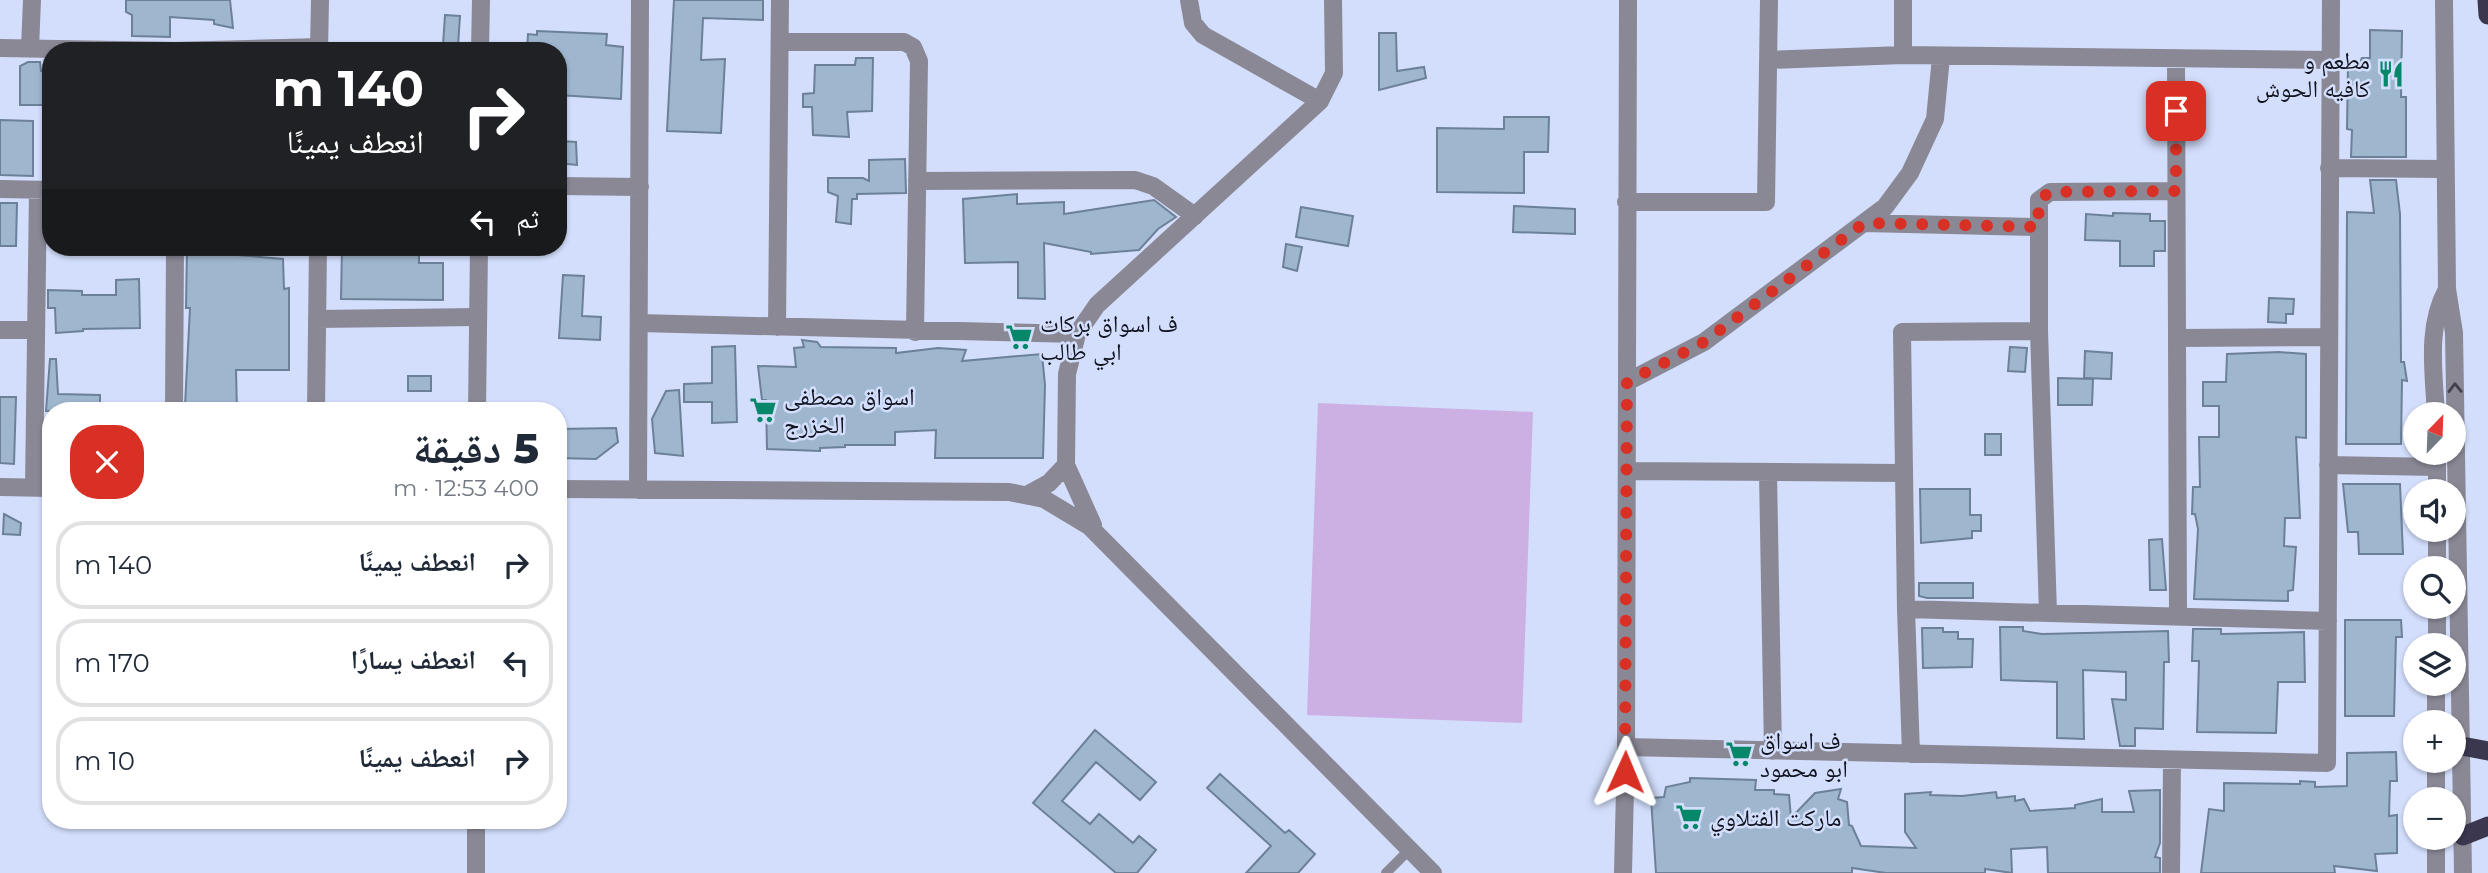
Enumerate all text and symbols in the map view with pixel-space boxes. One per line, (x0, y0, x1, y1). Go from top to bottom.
place label: مطعم و كافيه الحوش (2256, 46, 2370, 103)
text: 140 m (272, 59, 424, 118)
restaurant icon: مطعم و كافيه الحوش (2376, 59, 2406, 89)
icon: right (448, 70, 539, 161)
pin (2146, 81, 2206, 141)
icon: arrive (2157, 92, 2195, 130)
text: انعطف يمينًا (287, 122, 424, 161)
icon: left (464, 203, 502, 241)
text: ثم (516, 203, 539, 235)
place label: ف اسواق بركات ابي طالب (1040, 309, 1178, 371)
supermarket icon: ف اسواق بركات ابي طالب (1004, 322, 1034, 352)
place label: اسواق مصطفى الخزرج (784, 382, 915, 440)
one-way arrow (2448, 383, 2463, 394)
supermarket icon: اسواق مصطفى الخزرج (748, 395, 778, 425)
north arrow (2403, 402, 2466, 466)
map controls (2403, 402, 2466, 850)
text: 5 دقيقة (413, 422, 539, 474)
button: close (70, 425, 144, 499)
text: 400 m · 12:53 (393, 474, 539, 502)
button: sound (2403, 479, 2466, 542)
text: انعطف يمينًا (358, 546, 476, 578)
icon: right (497, 546, 535, 584)
text: 140 m (74, 549, 152, 581)
button: search (2403, 556, 2466, 619)
button: layers (2403, 633, 2466, 696)
text: انعطف يسارًا (351, 644, 476, 676)
icon: left (497, 644, 535, 682)
text: 170 m (74, 647, 150, 679)
button: + (2403, 710, 2466, 773)
place label: ف اسواق ابو محمود (1760, 726, 1848, 783)
position arrow (1588, 735, 1662, 809)
supermarket icon: ف اسواق ابو محمود (1724, 739, 1754, 769)
text: انعطف يمينًا (358, 742, 476, 774)
icon: right (497, 742, 535, 780)
text: 10 m (74, 745, 135, 777)
button: − (2403, 787, 2466, 850)
supermarket icon: ماركت الفتلاوي (1674, 802, 1704, 832)
place label: ماركت الفتلاوي (1710, 803, 1842, 837)

